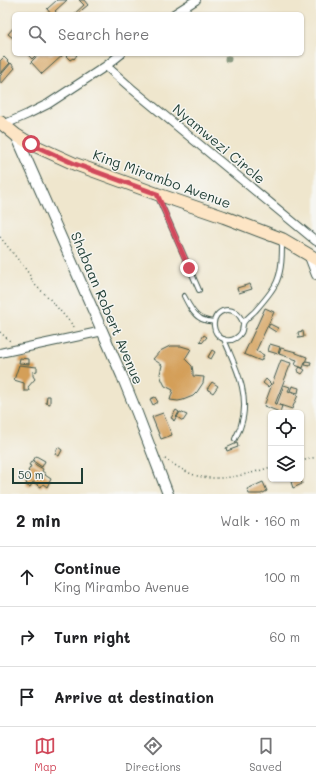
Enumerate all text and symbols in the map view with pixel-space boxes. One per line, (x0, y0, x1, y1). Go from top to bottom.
search box (12, 12, 304, 56)
icon: search (26, 23, 48, 45)
text: Search here (58, 24, 149, 44)
street label: Nyamwezi Circle (169, 99, 270, 188)
route start (22, 135, 40, 153)
street label: King Mirambo Avenue (90, 145, 234, 212)
street label: Shabaan Robert Avenue (67, 229, 148, 387)
route end (180, 259, 198, 277)
map controls (268, 410, 304, 482)
button: locate (268, 410, 304, 446)
button: layers (268, 446, 304, 482)
scale bar (12, 466, 83, 485)
text: 50 m (18, 467, 44, 482)
text: 2 min (16, 509, 61, 531)
text: Walk · 160 m (220, 512, 300, 529)
text: Continue (54, 558, 121, 578)
icon: ahead (16, 566, 38, 588)
text: 100 m (264, 568, 300, 585)
text: King Mirambo Avenue (54, 578, 189, 595)
icon: right (16, 626, 38, 648)
text: Turn right (54, 627, 131, 647)
text: 60 m (270, 628, 300, 645)
icon: arrive (16, 686, 38, 708)
text: Arrive at destination (54, 687, 214, 707)
tab: Map (34, 735, 57, 774)
tab: Directions (125, 735, 181, 774)
tab: Saved (249, 735, 282, 774)

